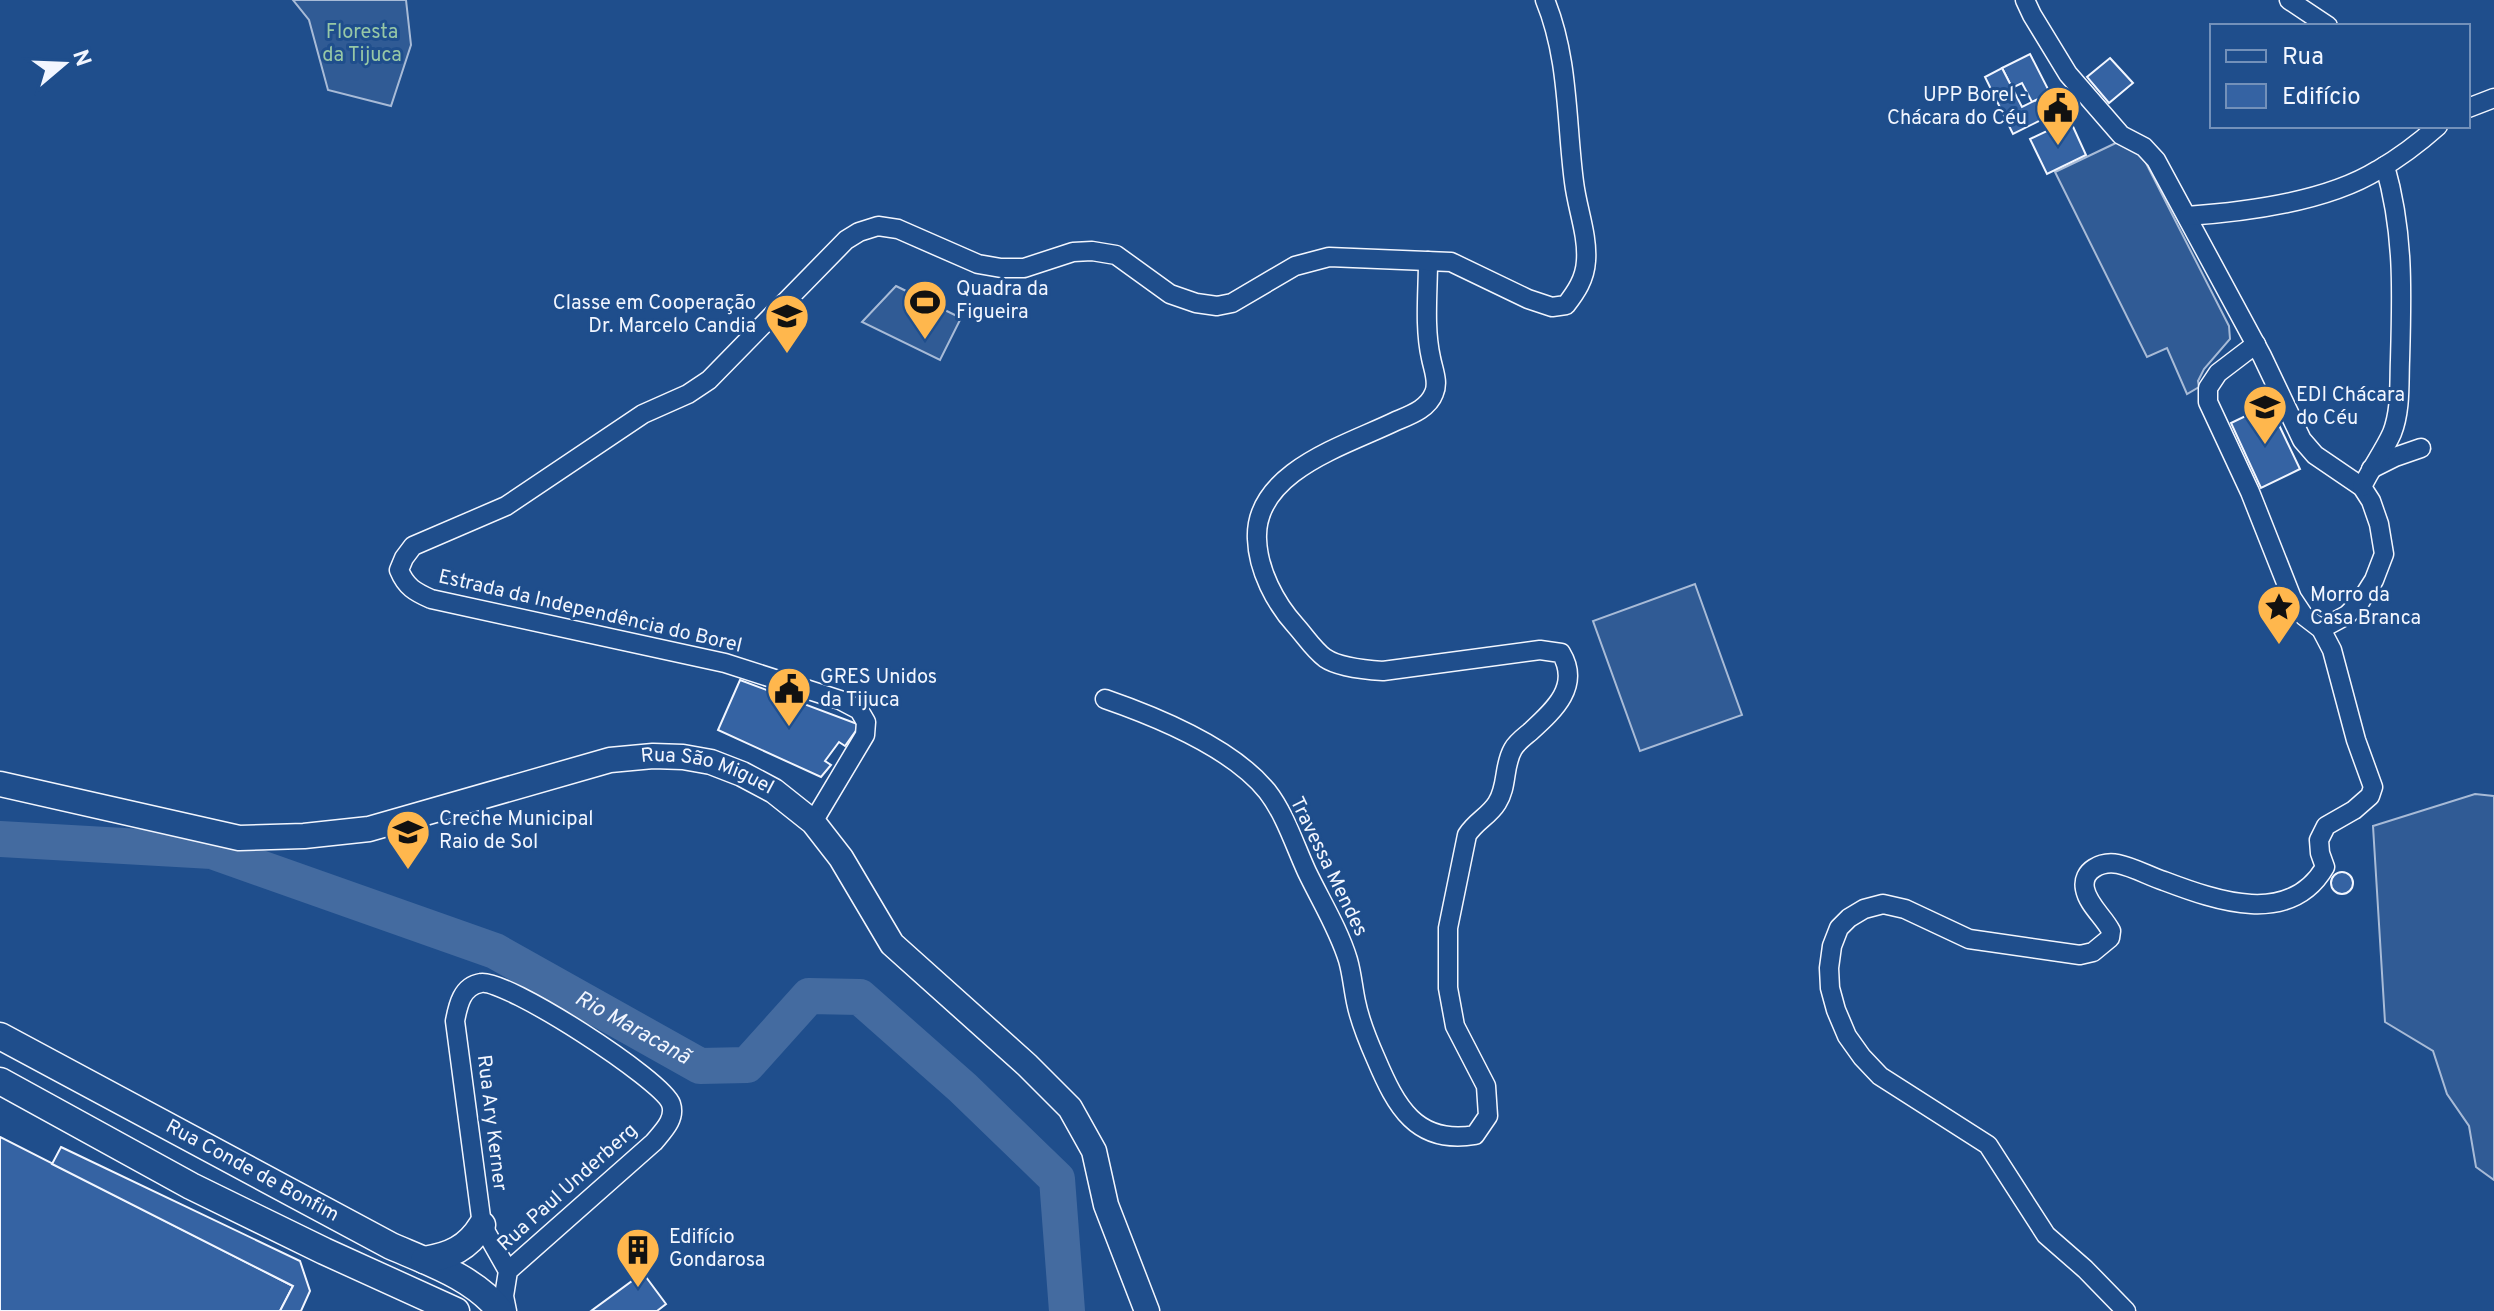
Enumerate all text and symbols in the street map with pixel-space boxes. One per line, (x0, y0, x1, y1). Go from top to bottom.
park label: Floresta da Tijuca (322, 20, 402, 69)
north arrow (24, 24, 104, 104)
legend (2210, 24, 2470, 128)
text: Rua (2282, 43, 2324, 73)
text: N (65, 46, 96, 70)
place label: UPP Borel - Chácara do Céu (1887, 83, 2027, 132)
text: Edifício (2282, 83, 2361, 113)
public building icon: UPP Borel - Chácara do Céu (2034, 84, 2082, 147)
place label: Quadra da Figueira (956, 277, 1048, 326)
sports icon: Quadra da Figueira (901, 278, 949, 341)
place label: Classe em Cooperação Dr. Marcelo Candia (553, 291, 756, 340)
school or university icon: Classe em Cooperação Dr. Marcelo Candia (763, 292, 811, 355)
school or university icon: EDI Chácara do Céu (2241, 383, 2289, 446)
place label: EDI Chácara do Céu (2296, 383, 2405, 432)
street label: Estrada da Independência do Borel (436, 564, 744, 660)
place icon: Morro da Casa Branca (2255, 583, 2303, 646)
place label: Morro da Casa Branca (2310, 583, 2421, 632)
public building icon: GRES Unidos da Tijuca (765, 665, 813, 728)
place label: GRES Unidos da Tijuca (820, 665, 937, 714)
street label: Rua São Miguel (640, 743, 778, 801)
street label: Travessa Mendes (1283, 793, 1373, 941)
place label: Creche Municipal Raio de Sol (439, 807, 594, 856)
school or university icon: Creche Municipal Raio de Sol (384, 808, 432, 871)
water label: Rio Maracanã (570, 985, 696, 1072)
street label: Rua Ary Kerner (470, 1053, 512, 1193)
street label: Rua Conde de Bonfim (161, 1114, 343, 1228)
street label: Rua Paul Underberg (492, 1118, 644, 1258)
place label: Edifício Gondarosa (669, 1225, 765, 1274)
building icon: Edifício Gondarosa (614, 1226, 662, 1289)

